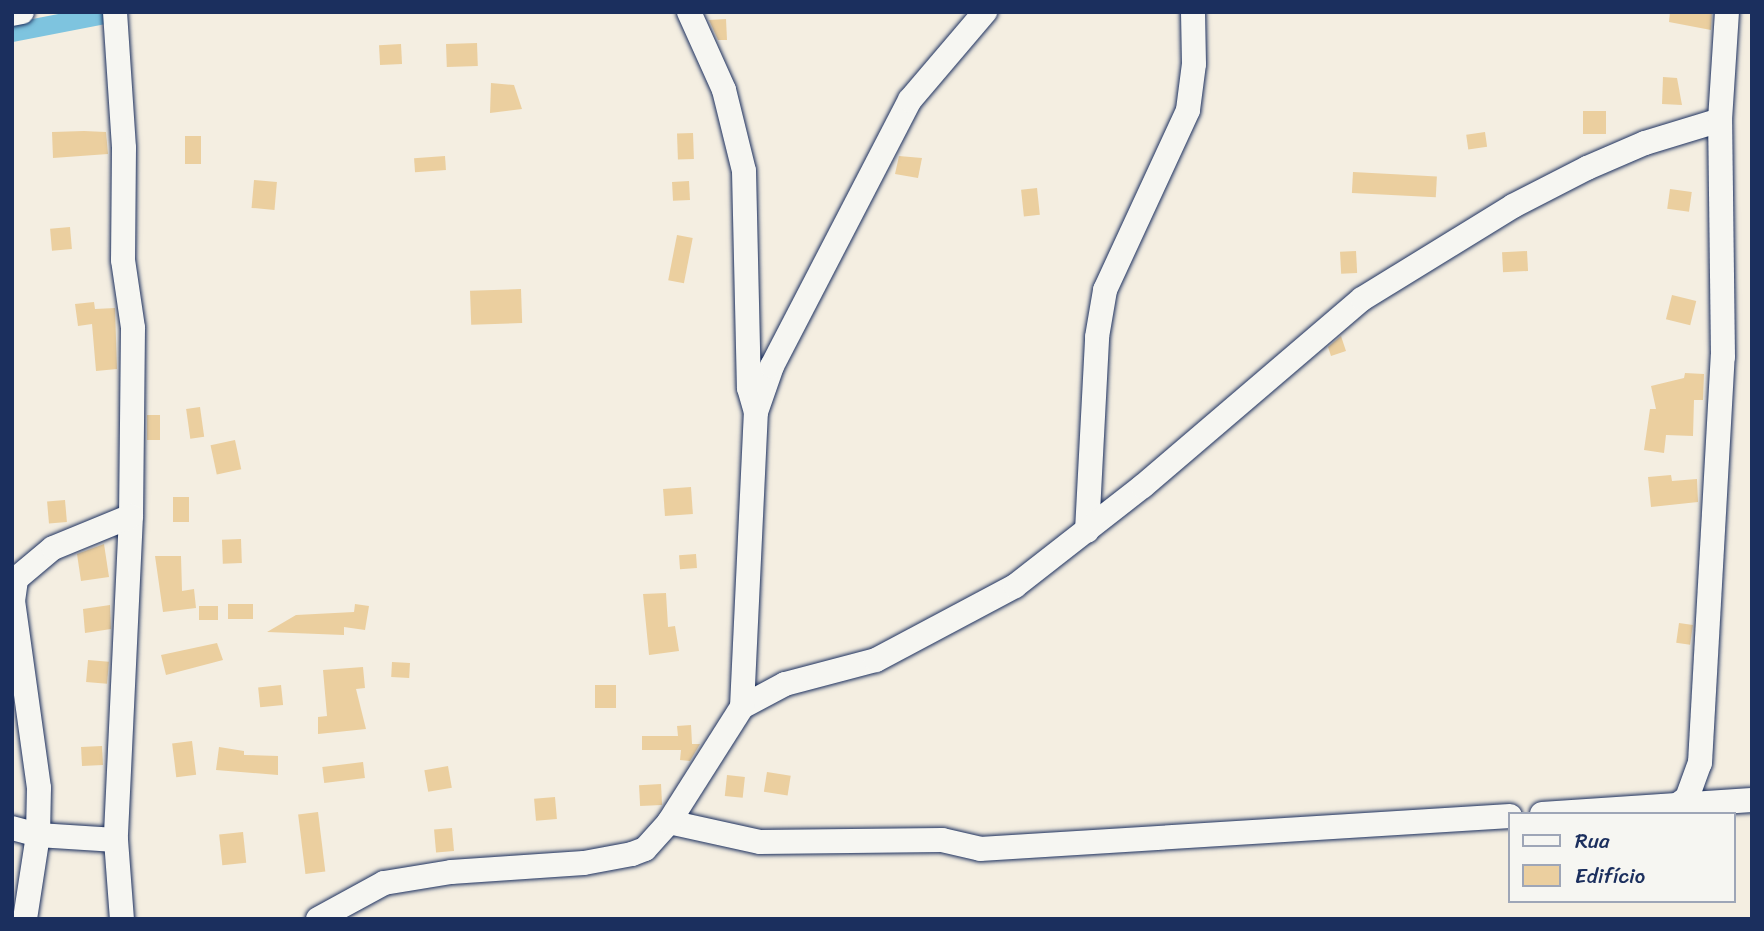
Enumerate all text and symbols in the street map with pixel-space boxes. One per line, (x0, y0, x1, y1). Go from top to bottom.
legend (1508, 812, 1736, 903)
text: Rua (1575, 822, 1610, 860)
text: Edifício (1575, 857, 1645, 895)

